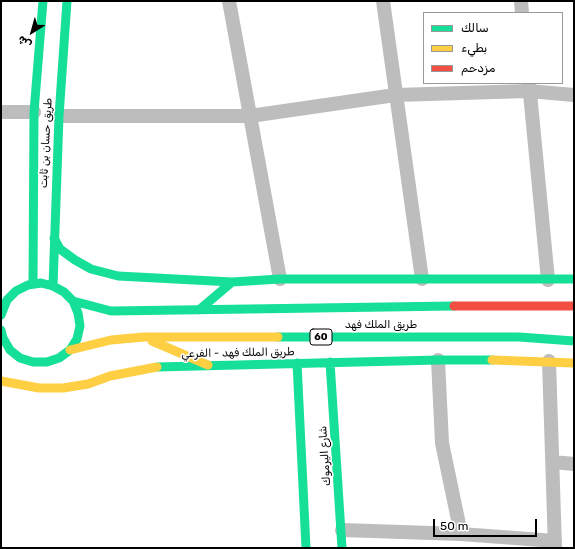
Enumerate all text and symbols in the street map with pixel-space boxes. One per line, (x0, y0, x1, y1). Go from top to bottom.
north arrow (12, 12, 52, 52)
legend (423, 12, 563, 84)
text: سالك (461, 21, 489, 35)
text: ش (15, 33, 34, 51)
text: بطيء (461, 41, 487, 55)
text: مزدحم (461, 61, 495, 75)
street label: طريق حسان بن ثابت (37, 98, 55, 188)
street label: طريق الملك فهد (345, 318, 417, 332)
road number: 60 (310, 329, 332, 345)
street label: طريق الملك فهد - الفرعي (181, 345, 295, 361)
street label: شارع اليرموك (316, 425, 334, 487)
scale bar (435, 511, 539, 537)
text: 50 m (440, 519, 468, 533)

